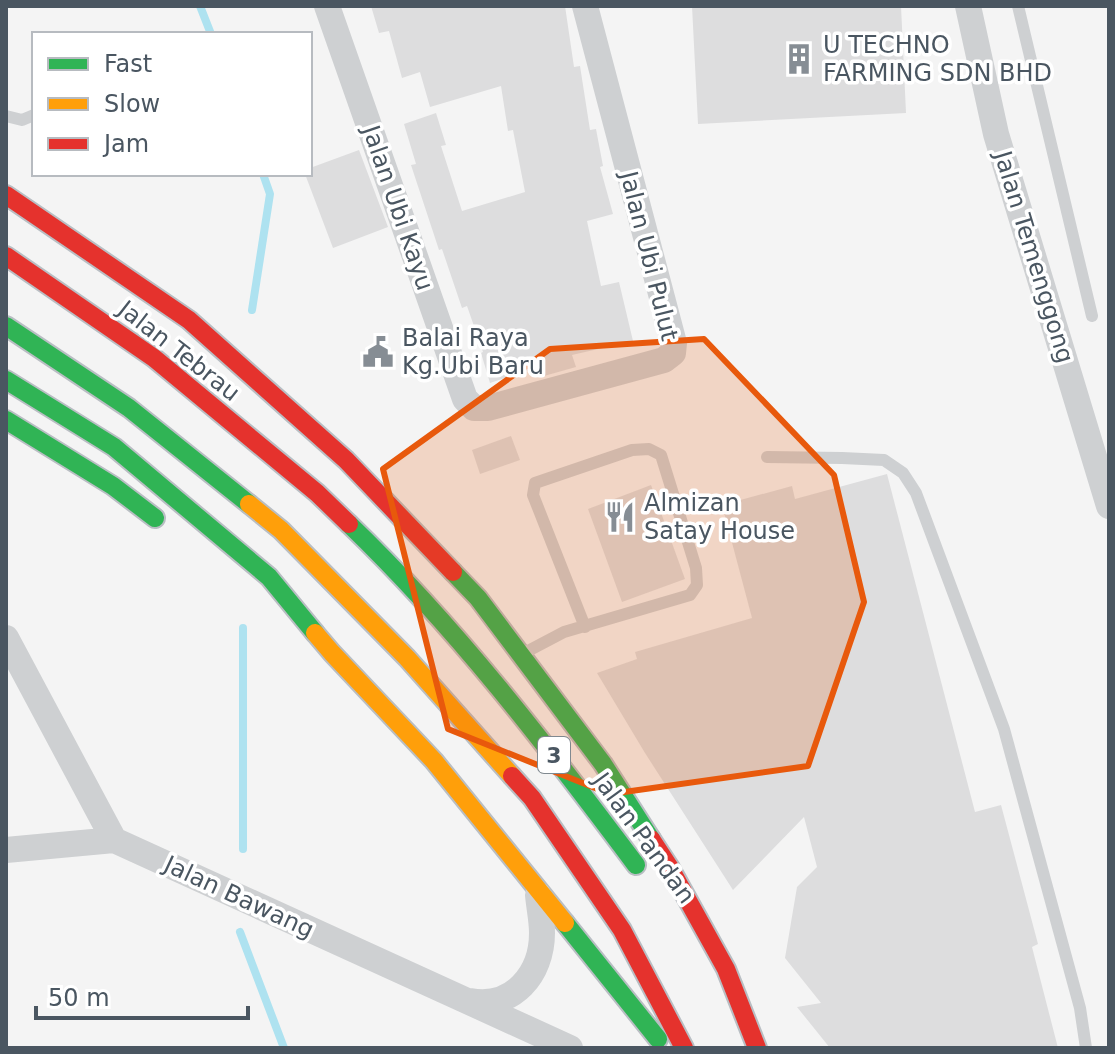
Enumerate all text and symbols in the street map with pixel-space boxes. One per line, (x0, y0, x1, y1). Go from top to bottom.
place label: U TECHNO FARMING SDN BHD (823, 31, 1052, 87)
legend (32, 32, 312, 176)
building icon: U TECHNO FARMING SDN BHD (782, 42, 816, 76)
text: Fast (104, 50, 152, 78)
text: Slow (104, 90, 160, 118)
street label: Jalan Ubi Kayu (356, 120, 439, 294)
text: Jam (102, 130, 149, 158)
street label: Jalan Temenggong (988, 146, 1080, 366)
street label: Jalan Ubi Pulut (614, 166, 684, 344)
street label: Jalan Tebrau (111, 294, 245, 407)
place label: Balai Raya Kg.Ubi Baru (402, 324, 544, 380)
public building icon: Balai Raya Kg.Ubi Baru (361, 335, 395, 369)
place label: Almizan Satay House (644, 489, 795, 545)
restaurant icon: Almizan Satay House (603, 500, 637, 534)
road number: 3 (538, 737, 570, 773)
street label: Jalan Pandan (586, 766, 701, 909)
street label: Jalan Bawang (158, 849, 318, 944)
scale bar (36, 970, 248, 1020)
text: 50 m (48, 984, 110, 1012)

